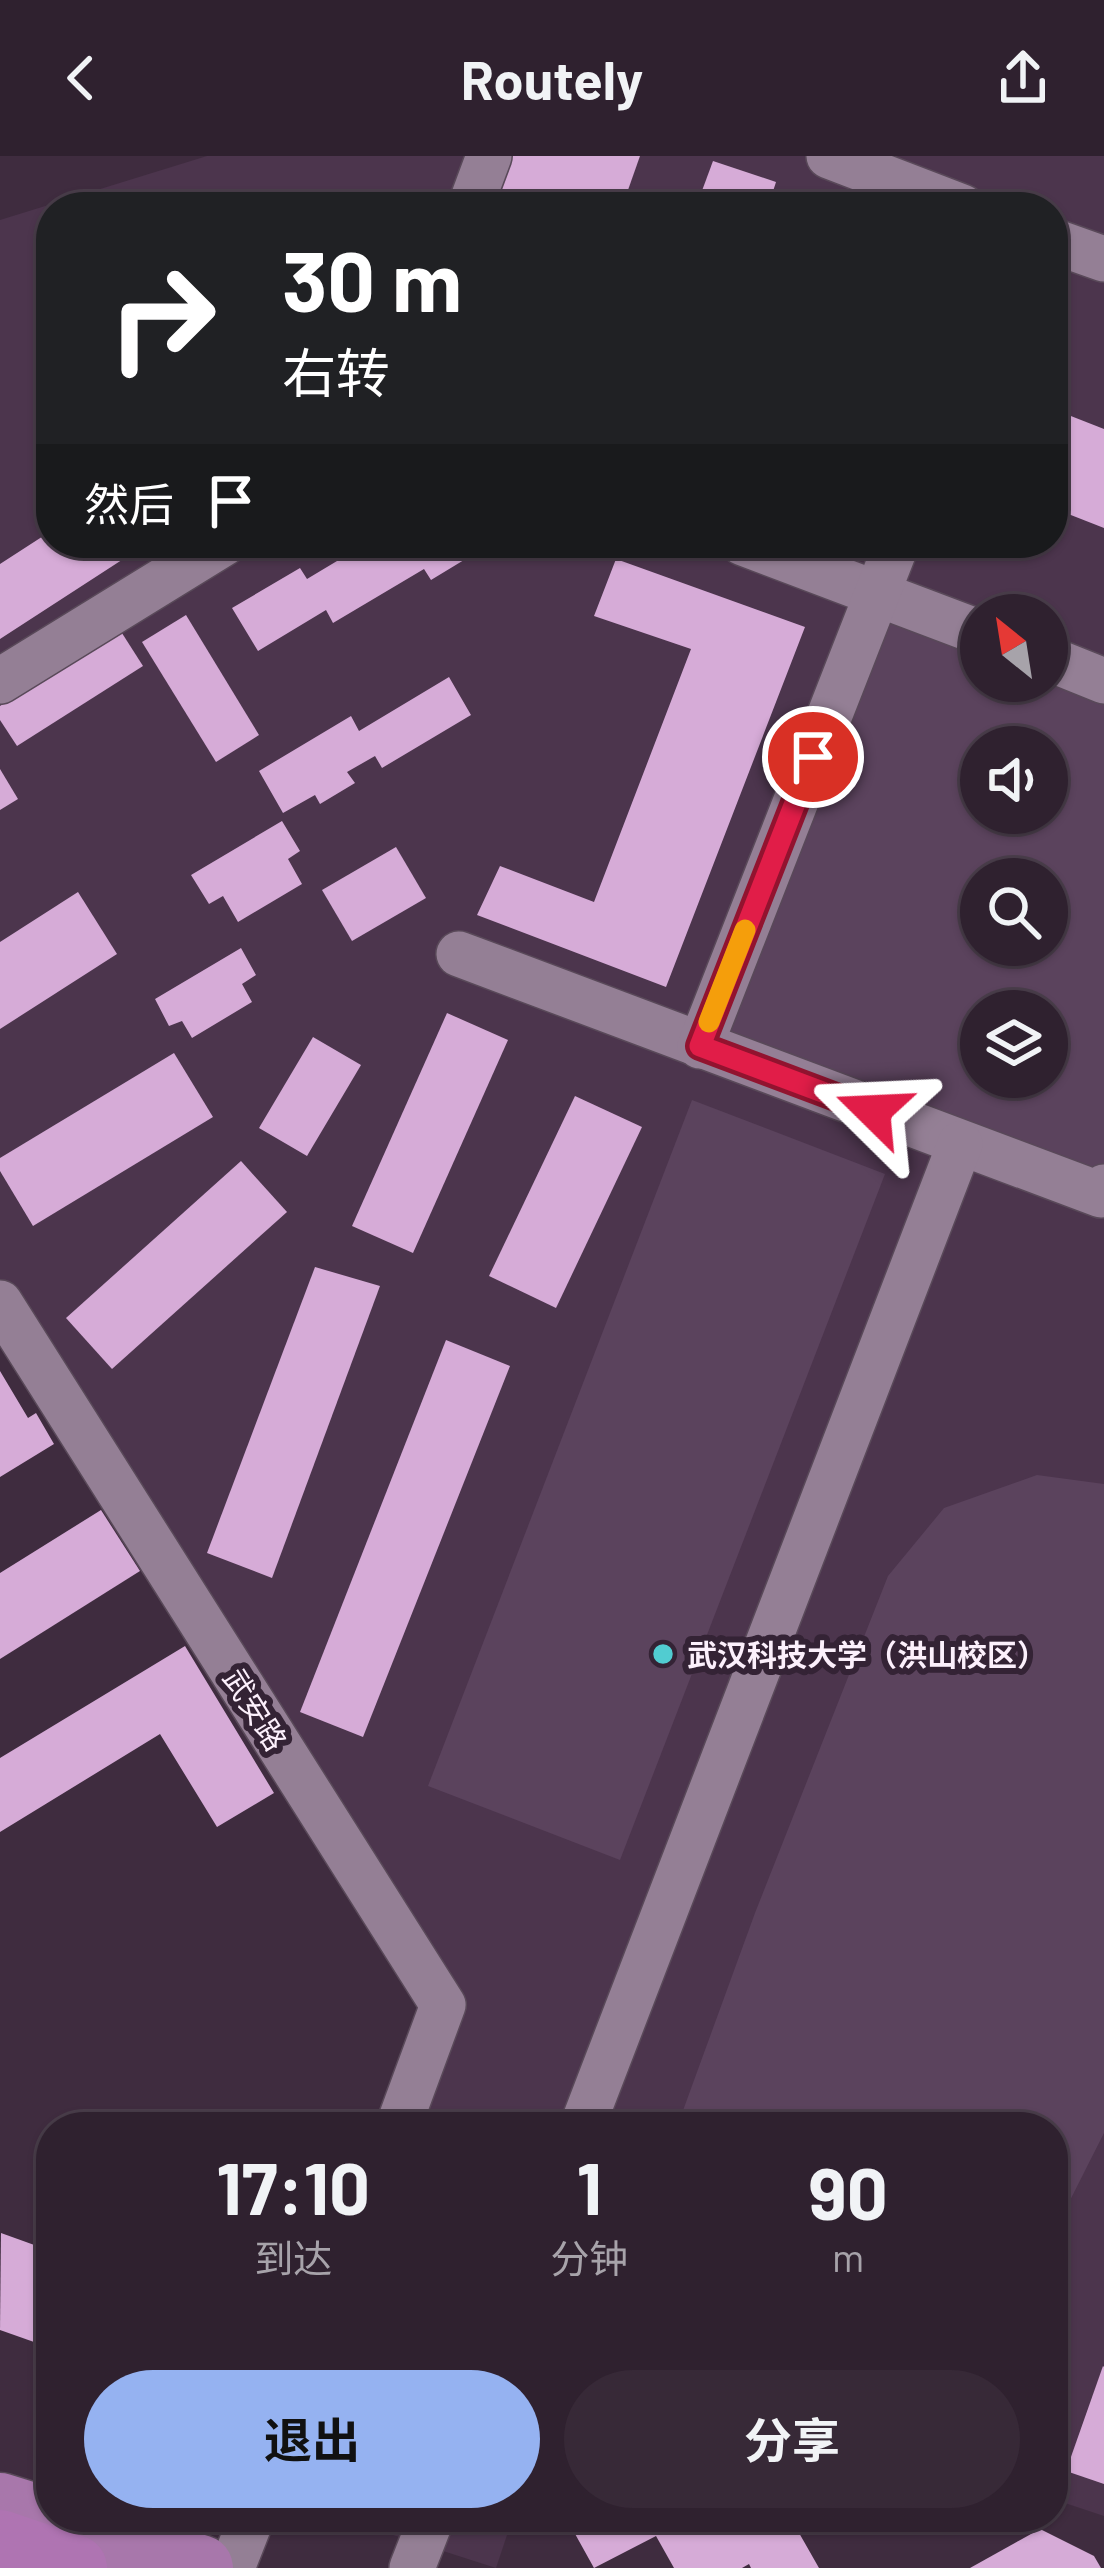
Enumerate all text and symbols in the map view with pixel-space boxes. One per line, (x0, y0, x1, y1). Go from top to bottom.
icon: back (48, 45, 114, 111)
icon: share (990, 45, 1056, 111)
text: Routely (461, 46, 643, 111)
text: 30 m (282, 228, 462, 329)
icon: right (84, 240, 240, 396)
text: 右转 (282, 339, 390, 404)
icon: arrive (198, 468, 264, 534)
text: 然后 (84, 476, 174, 530)
north arrow (960, 594, 1068, 702)
map controls (960, 594, 1068, 1098)
pin (762, 706, 864, 808)
icon: arrive (780, 724, 846, 790)
button: sound (960, 726, 1068, 834)
button: search (960, 858, 1068, 966)
button: layers (960, 990, 1068, 1098)
position arrow (810, 1048, 936, 1174)
place label: 武汉科技大学（洪山校区） (687, 1636, 1047, 1672)
marker: 武汉科技大学（洪山校区） (650, 1641, 676, 1667)
street label: 武安路 (217, 1661, 295, 1757)
text: 17:10 (216, 2143, 370, 2229)
text: 1 (577, 2143, 602, 2229)
text: 90 (809, 2148, 888, 2234)
text: m (832, 2233, 864, 2280)
text: 到达 (254, 2234, 332, 2281)
text: 分钟 (550, 2234, 628, 2281)
button: 退出 (84, 2370, 540, 2508)
button: 分享 (564, 2370, 1020, 2508)

